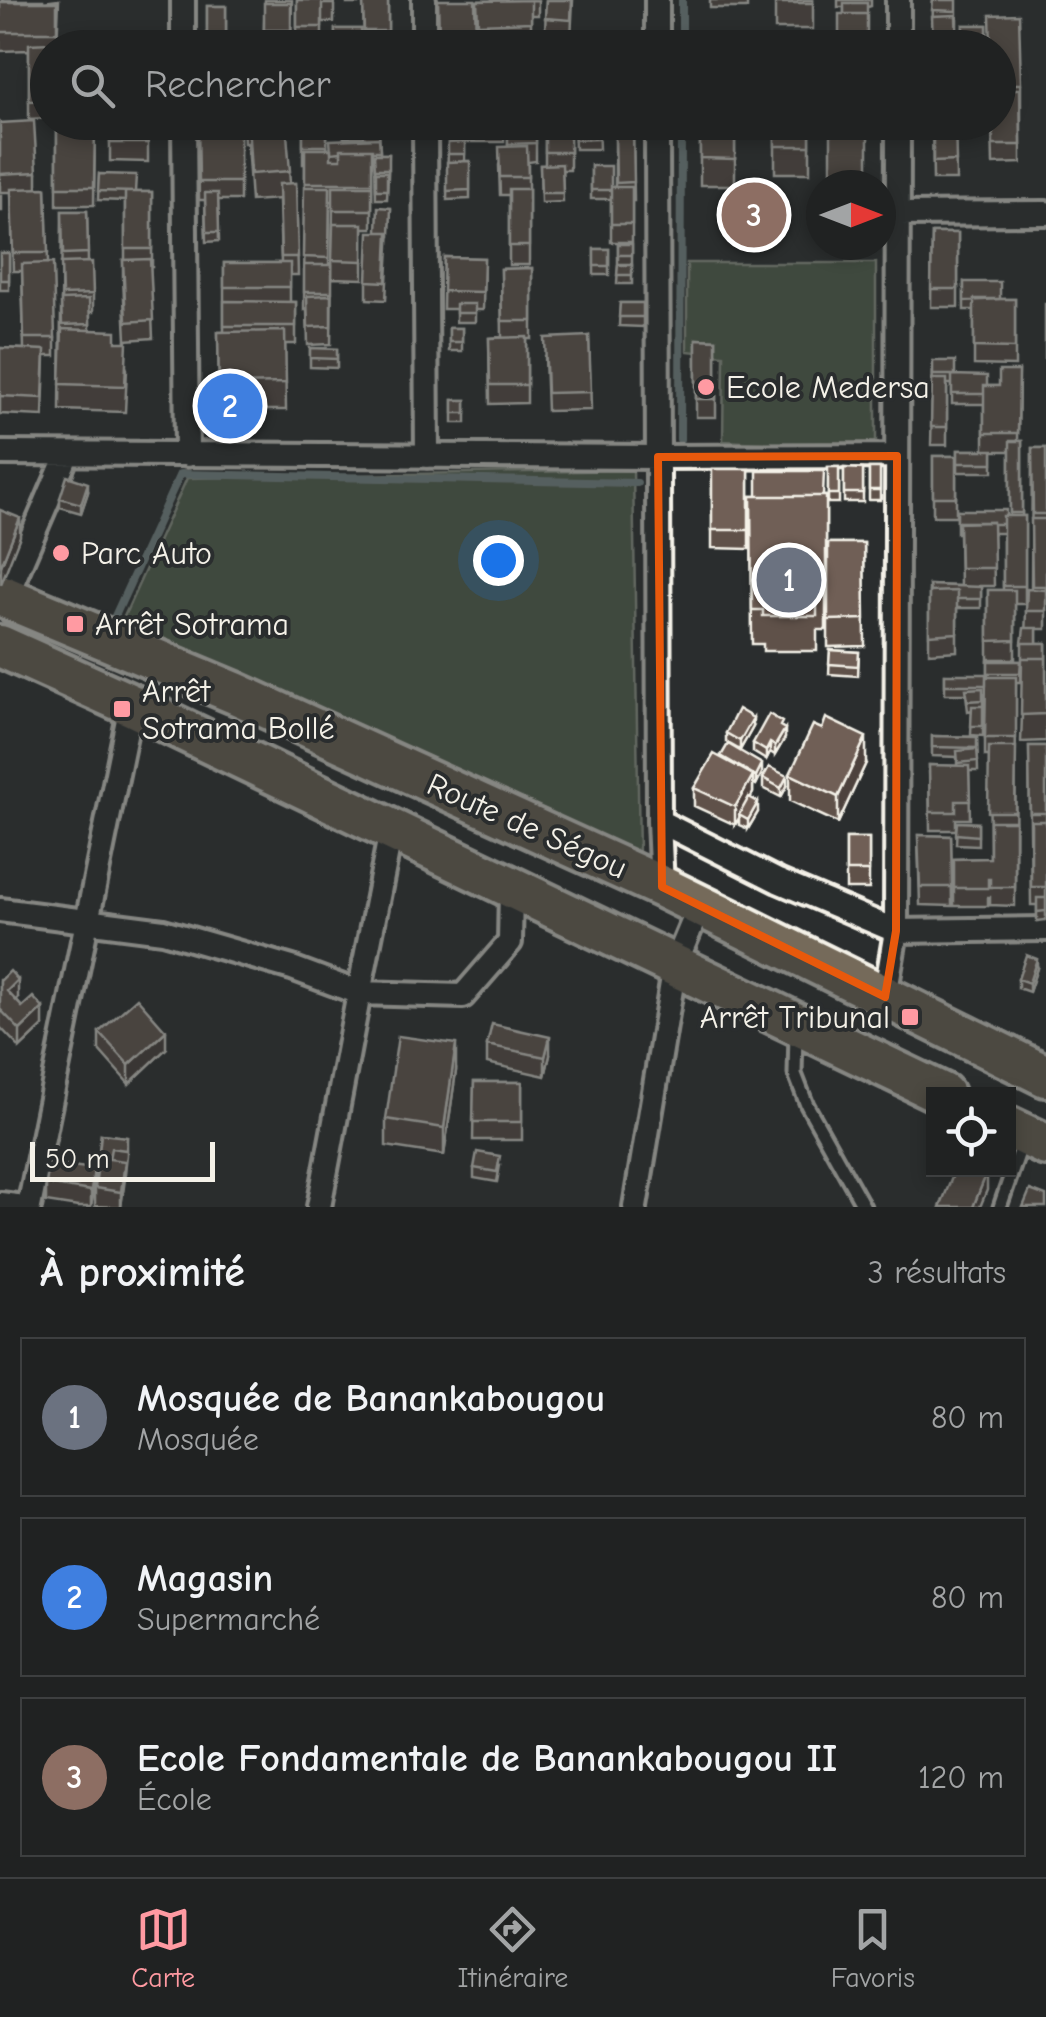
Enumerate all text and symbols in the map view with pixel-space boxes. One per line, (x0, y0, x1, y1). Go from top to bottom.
search box (30, 30, 1016, 140)
icon: search (65, 58, 120, 113)
text: Rechercher (145, 63, 331, 107)
north arrow (806, 170, 896, 260)
pin: 3 (722, 178, 786, 252)
pin: 2 (198, 368, 262, 444)
place label: Ecole Medersa (726, 369, 930, 406)
marker: Ecole Medersa (695, 376, 717, 398)
place label: Parc Auto (81, 535, 212, 572)
your location (473, 535, 524, 586)
marker: Parc Auto (50, 542, 72, 564)
pin: 1 (756, 542, 822, 618)
place label: Arrêt Sotrama (95, 606, 289, 643)
marker: Arrêt Sotrama (64, 613, 86, 635)
place label: Arrêt Sotrama Bollé (142, 673, 335, 747)
marker: Arrêt Sotrama Bollé (111, 698, 133, 720)
street label: Route de Ségou (421, 765, 633, 887)
place label: Arrêt Tribunal (700, 999, 890, 1036)
marker: Arrêt Tribunal (899, 1006, 921, 1028)
map controls (926, 1087, 1016, 1177)
button: locate (926, 1087, 1016, 1177)
scale bar (30, 1137, 215, 1182)
text: 50 m (45, 1143, 110, 1175)
text: À proximité (40, 1248, 245, 1297)
text: 3 résultats (867, 1254, 1006, 1291)
text: Mosquée de Banankabougou (137, 1377, 605, 1421)
text: 1 (68, 1399, 81, 1436)
text: 80 m (931, 1399, 1004, 1436)
text: Mosquée (137, 1421, 259, 1458)
text: Magasin (137, 1557, 273, 1601)
text: 2 (67, 1579, 82, 1616)
text: 80 m (931, 1579, 1004, 1616)
text: Supermarché (137, 1601, 320, 1638)
text: Ecole Fondamentale de Banankabougou II (137, 1737, 837, 1781)
text: 3 (67, 1759, 82, 1796)
text: 120 m (918, 1759, 1004, 1796)
text: École (137, 1781, 212, 1818)
tab: Carte (131, 1902, 195, 1994)
tab: Itinéraire (458, 1902, 568, 1994)
tab: Favoris (831, 1902, 915, 1994)

